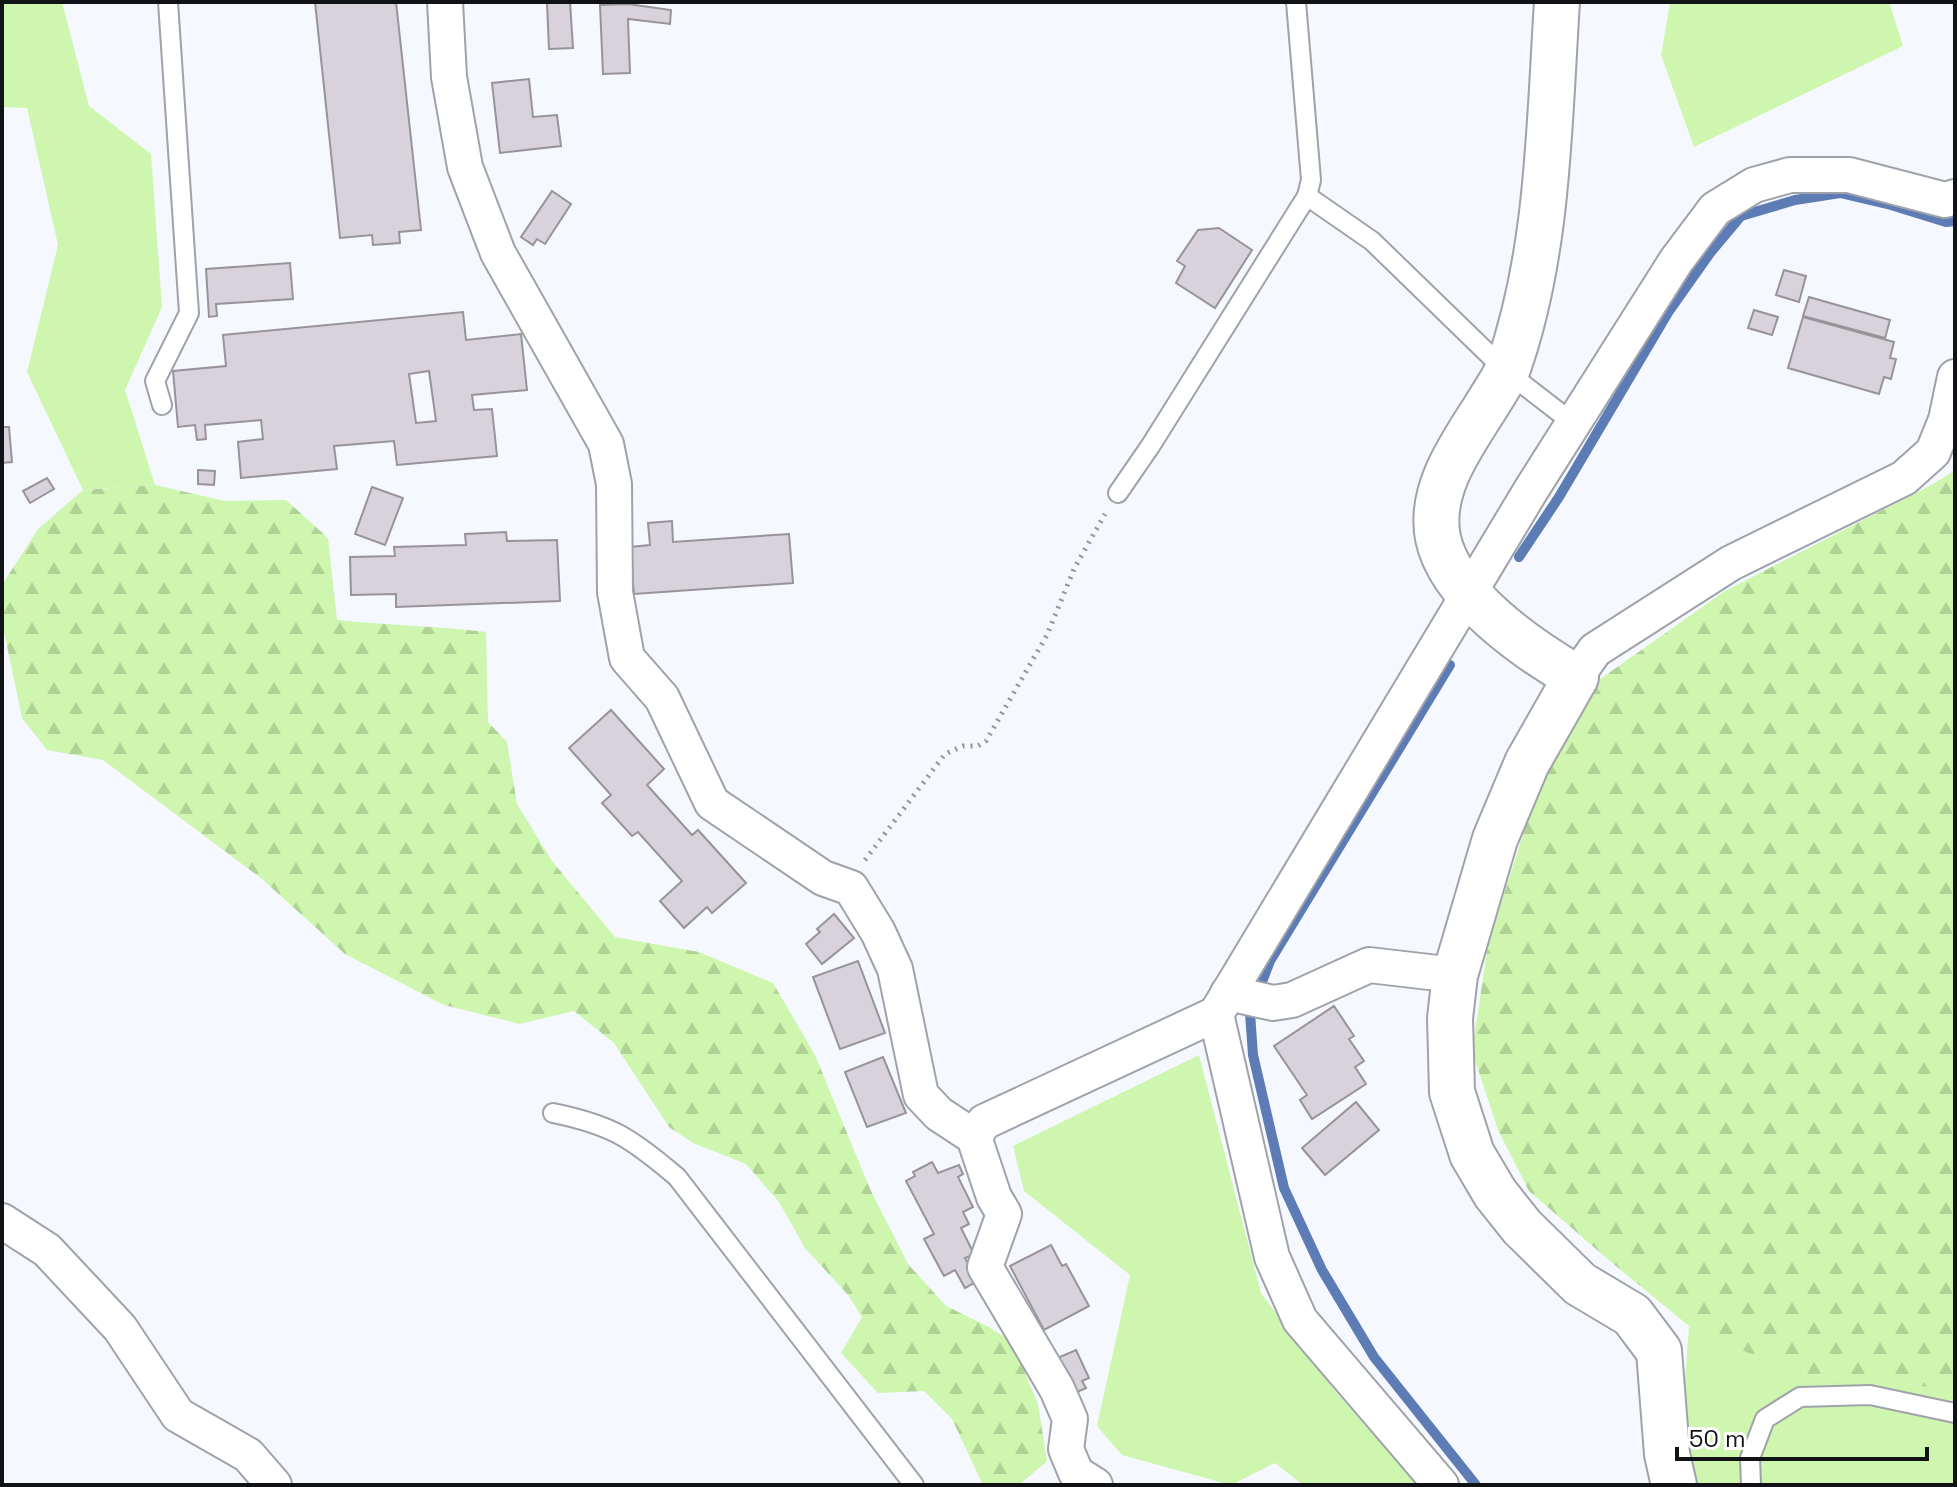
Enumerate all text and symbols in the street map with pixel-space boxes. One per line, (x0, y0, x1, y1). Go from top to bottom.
scale bar (1677, 1411, 1927, 1461)
text: 50 m (1689, 1423, 1746, 1454)

